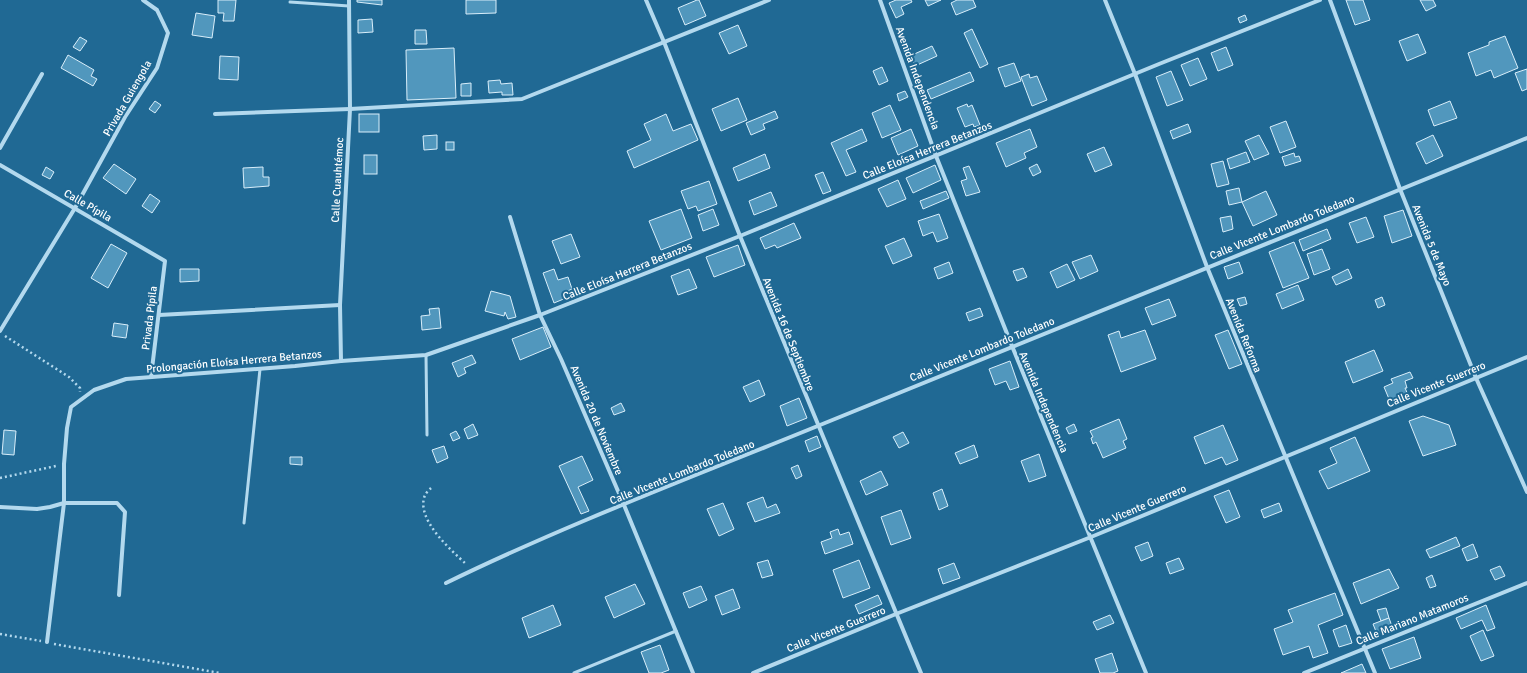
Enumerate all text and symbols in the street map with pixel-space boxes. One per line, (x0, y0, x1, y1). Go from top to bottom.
street label: Avenida Independencia (893, 25, 942, 132)
street label: Privada Guiengola (100, 58, 155, 138)
street label: Calle Eloísa Herrera Betanzos (861, 118, 994, 182)
street label: Calle Cuauhtémoc (329, 137, 346, 223)
street label: Calle Pípila (61, 187, 114, 225)
street label: Calle Vicente Lombardo Toledano (1208, 192, 1357, 263)
street label: Avenida 5 de Mayo (1409, 202, 1454, 288)
street label: Calle Eloísa Herrera Betanzos (561, 239, 694, 303)
street label: Avenida 16 de Septiembre (760, 275, 817, 393)
street label: Privada Pípila (139, 285, 160, 351)
street label: Avenida Reforma (1223, 296, 1265, 375)
street label: Calle Vicente Lombardo Toledano (908, 314, 1057, 385)
street label: Prolongación Eloísa Herrera Betanzos (146, 347, 323, 376)
street label: Avenida Independencia (1016, 350, 1071, 455)
street label: Calle Vicente Guerrero (1385, 359, 1488, 410)
street label: Avenida 20 de Noviembre (567, 363, 626, 477)
street label: Calle Vicente Lombardo Toledano (608, 437, 757, 508)
street label: Calle Vicente Guerrero (1086, 482, 1189, 535)
street label: Calle Mariano Matamoros (1354, 591, 1471, 648)
street label: Calle Vicente Guerrero (785, 604, 888, 655)

